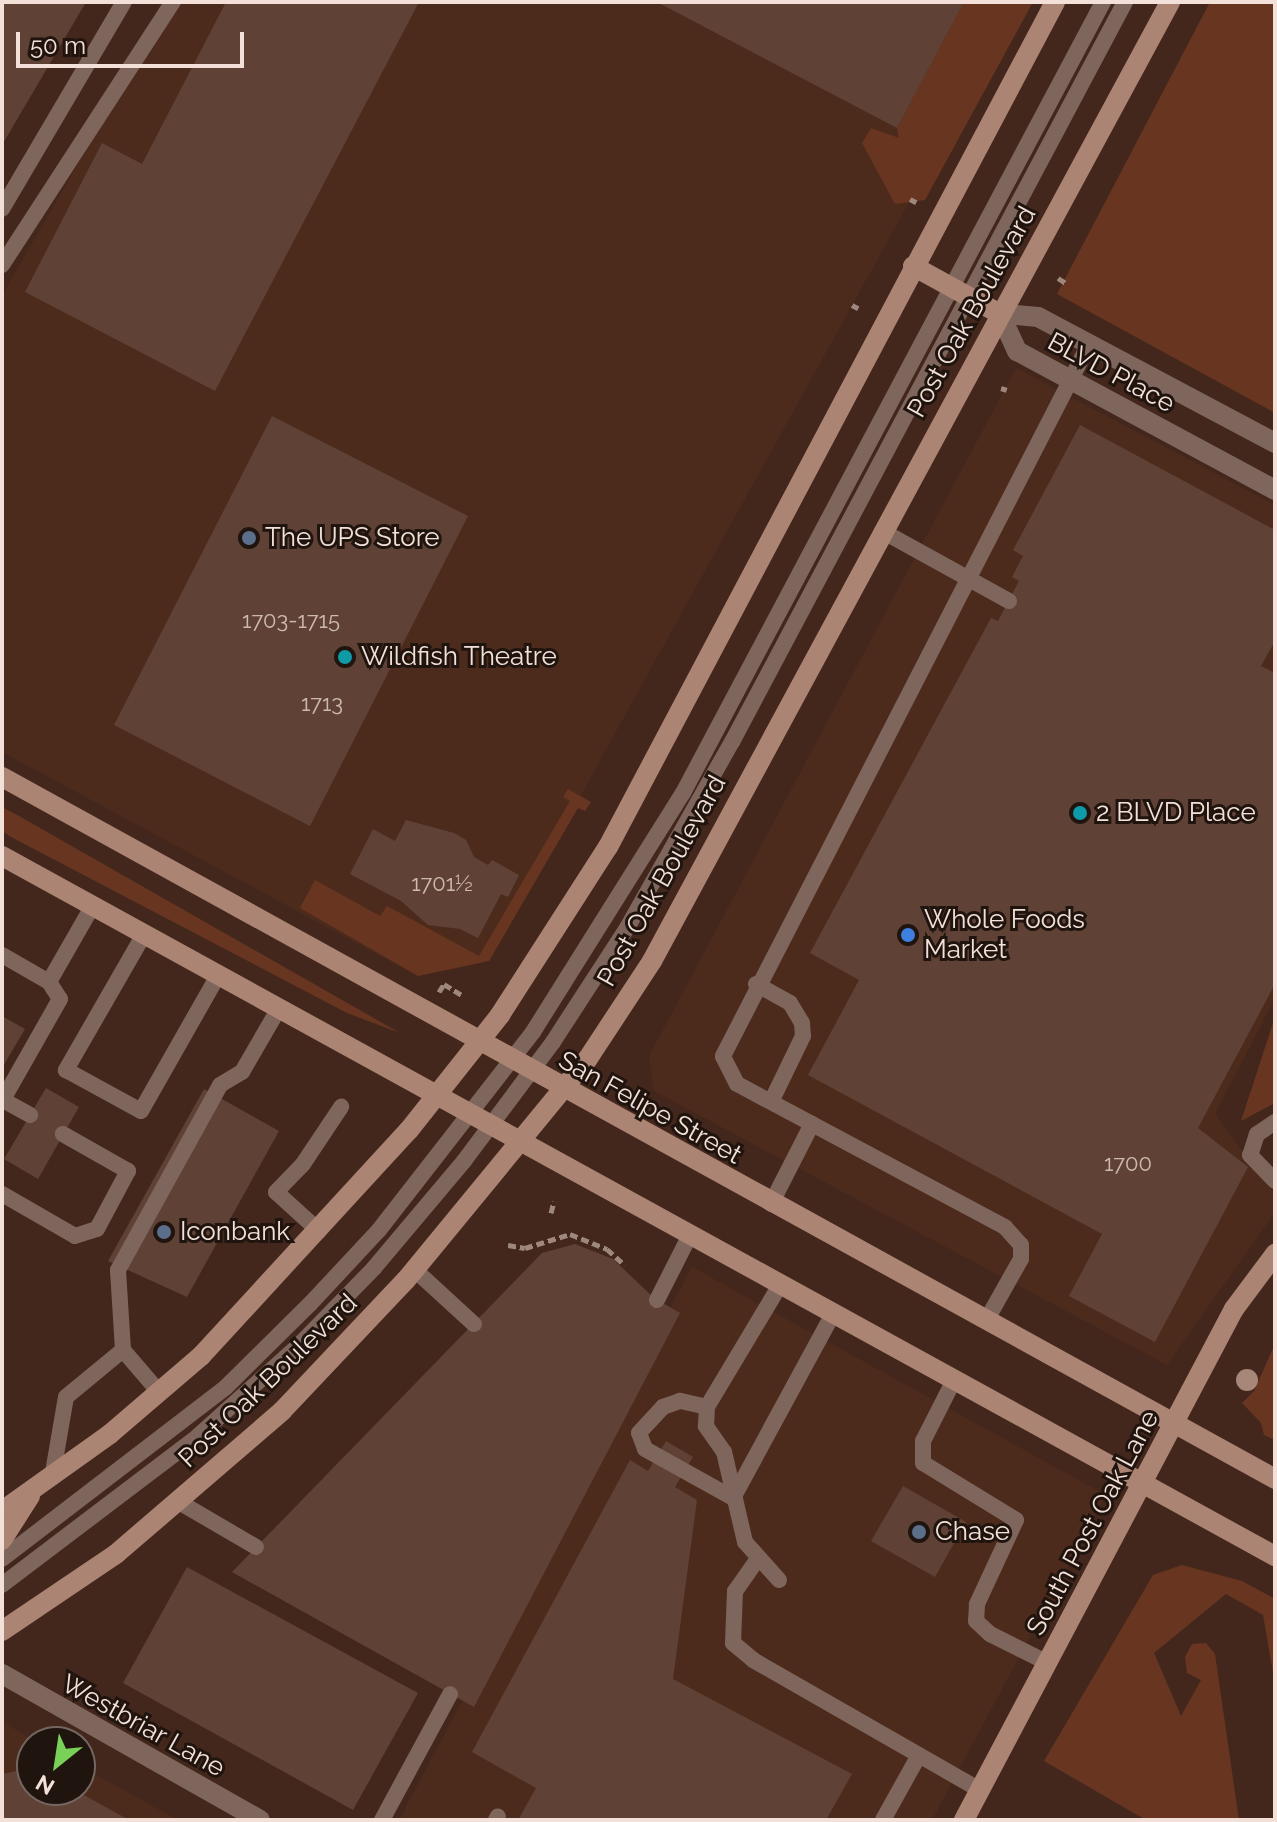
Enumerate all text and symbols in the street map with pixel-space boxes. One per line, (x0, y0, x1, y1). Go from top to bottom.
scale bar (20, 16, 248, 66)
text: 50 m (30, 31, 86, 60)
street label: Post Oak Boulevard (901, 201, 1043, 423)
street label: BLVD Place (1042, 326, 1180, 420)
place label: The UPS Store (265, 522, 440, 554)
marker: The UPS Store (240, 529, 258, 547)
house number: 1703-1715 (242, 608, 340, 634)
place label: Wildfish Theatre (361, 641, 558, 673)
marker: Wildfish Theatre (336, 648, 354, 666)
house number: 1713 (301, 691, 343, 717)
street label: Post Oak Boulevard (591, 770, 733, 992)
place label: 2 BLVD Place (1096, 797, 1256, 829)
marker: 2 BLVD Place (1071, 804, 1089, 822)
house number: 1701½ (411, 871, 473, 897)
place label: Whole Foods Market (924, 904, 1085, 966)
marker: Whole Foods Market (899, 926, 917, 944)
street label: San Felipe Street (553, 1045, 747, 1171)
house number: 1700 (1104, 1151, 1152, 1177)
place label: Iconbank (180, 1216, 290, 1248)
marker: Iconbank (155, 1223, 173, 1241)
street label: Post Oak Boulevard (172, 1288, 364, 1474)
street label: South Post Oak Lane (1020, 1405, 1166, 1641)
place label: Chase (935, 1516, 1010, 1548)
marker: Chase (910, 1523, 928, 1541)
street label: Westbriar Lane (56, 1668, 230, 1784)
north arrow (16, 1726, 96, 1806)
text: N (31, 1770, 59, 1801)

